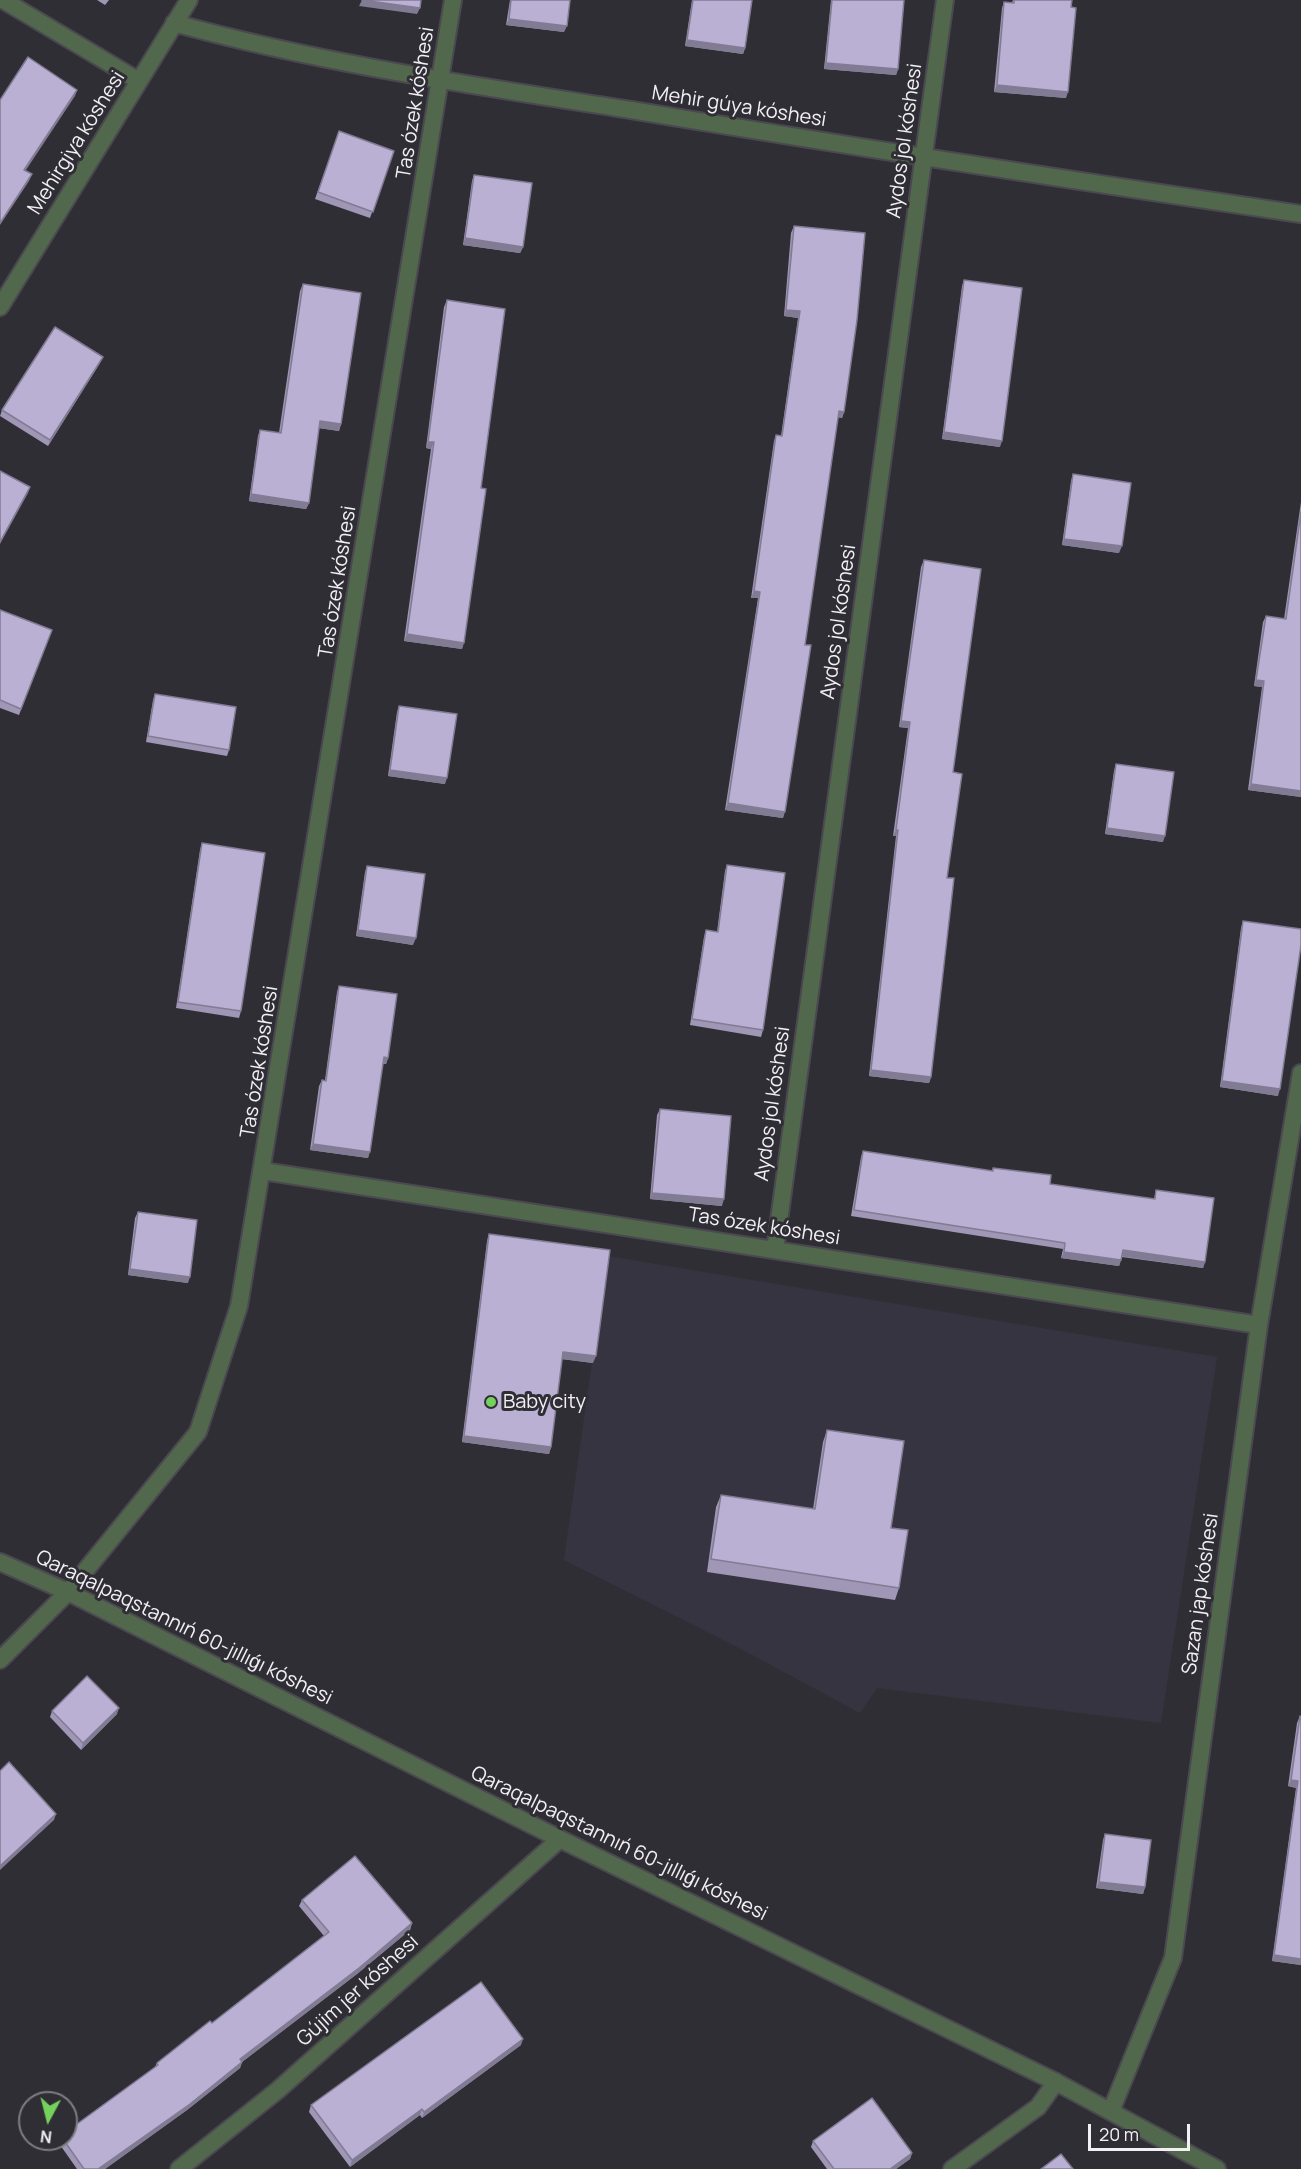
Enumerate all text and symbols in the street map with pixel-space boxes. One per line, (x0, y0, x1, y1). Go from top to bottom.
street label: Tas ózek kóshesi (392, 25, 440, 181)
street label: Aydos jol kóshesi (882, 62, 928, 220)
street label: Mehirgiya kóshesi (23, 67, 131, 219)
street label: Mehir gúyа kóshesi (650, 81, 828, 133)
street label: Tas ózek kóshesi (314, 504, 362, 660)
street label: Aydos jol kóshesi (816, 543, 862, 701)
street label: Tas ózek kóshesi (236, 984, 284, 1140)
street label: Aydos jol kóshesi (750, 1025, 796, 1183)
street label: Tas ózek kóshesi (686, 1203, 842, 1251)
place label: Baby city (503, 1390, 586, 1414)
marker: Baby city (484, 1395, 498, 1409)
street label: Sazan jap kóshesi (1178, 1512, 1224, 1676)
street label: Qaraqalpaqstannıń 60-jıllıǵı kóshesi (32, 1546, 336, 1710)
street label: Qaraqalpaqstannıń 60-jıllıǵı kóshesi (467, 1762, 771, 1926)
street label: Gújim jer kóshesi (292, 1930, 424, 2052)
north arrow (18, 2091, 78, 2151)
scale bar (1091, 2112, 1193, 2150)
text: 20 m (1099, 2122, 1139, 2146)
text: N (39, 2125, 53, 2148)

